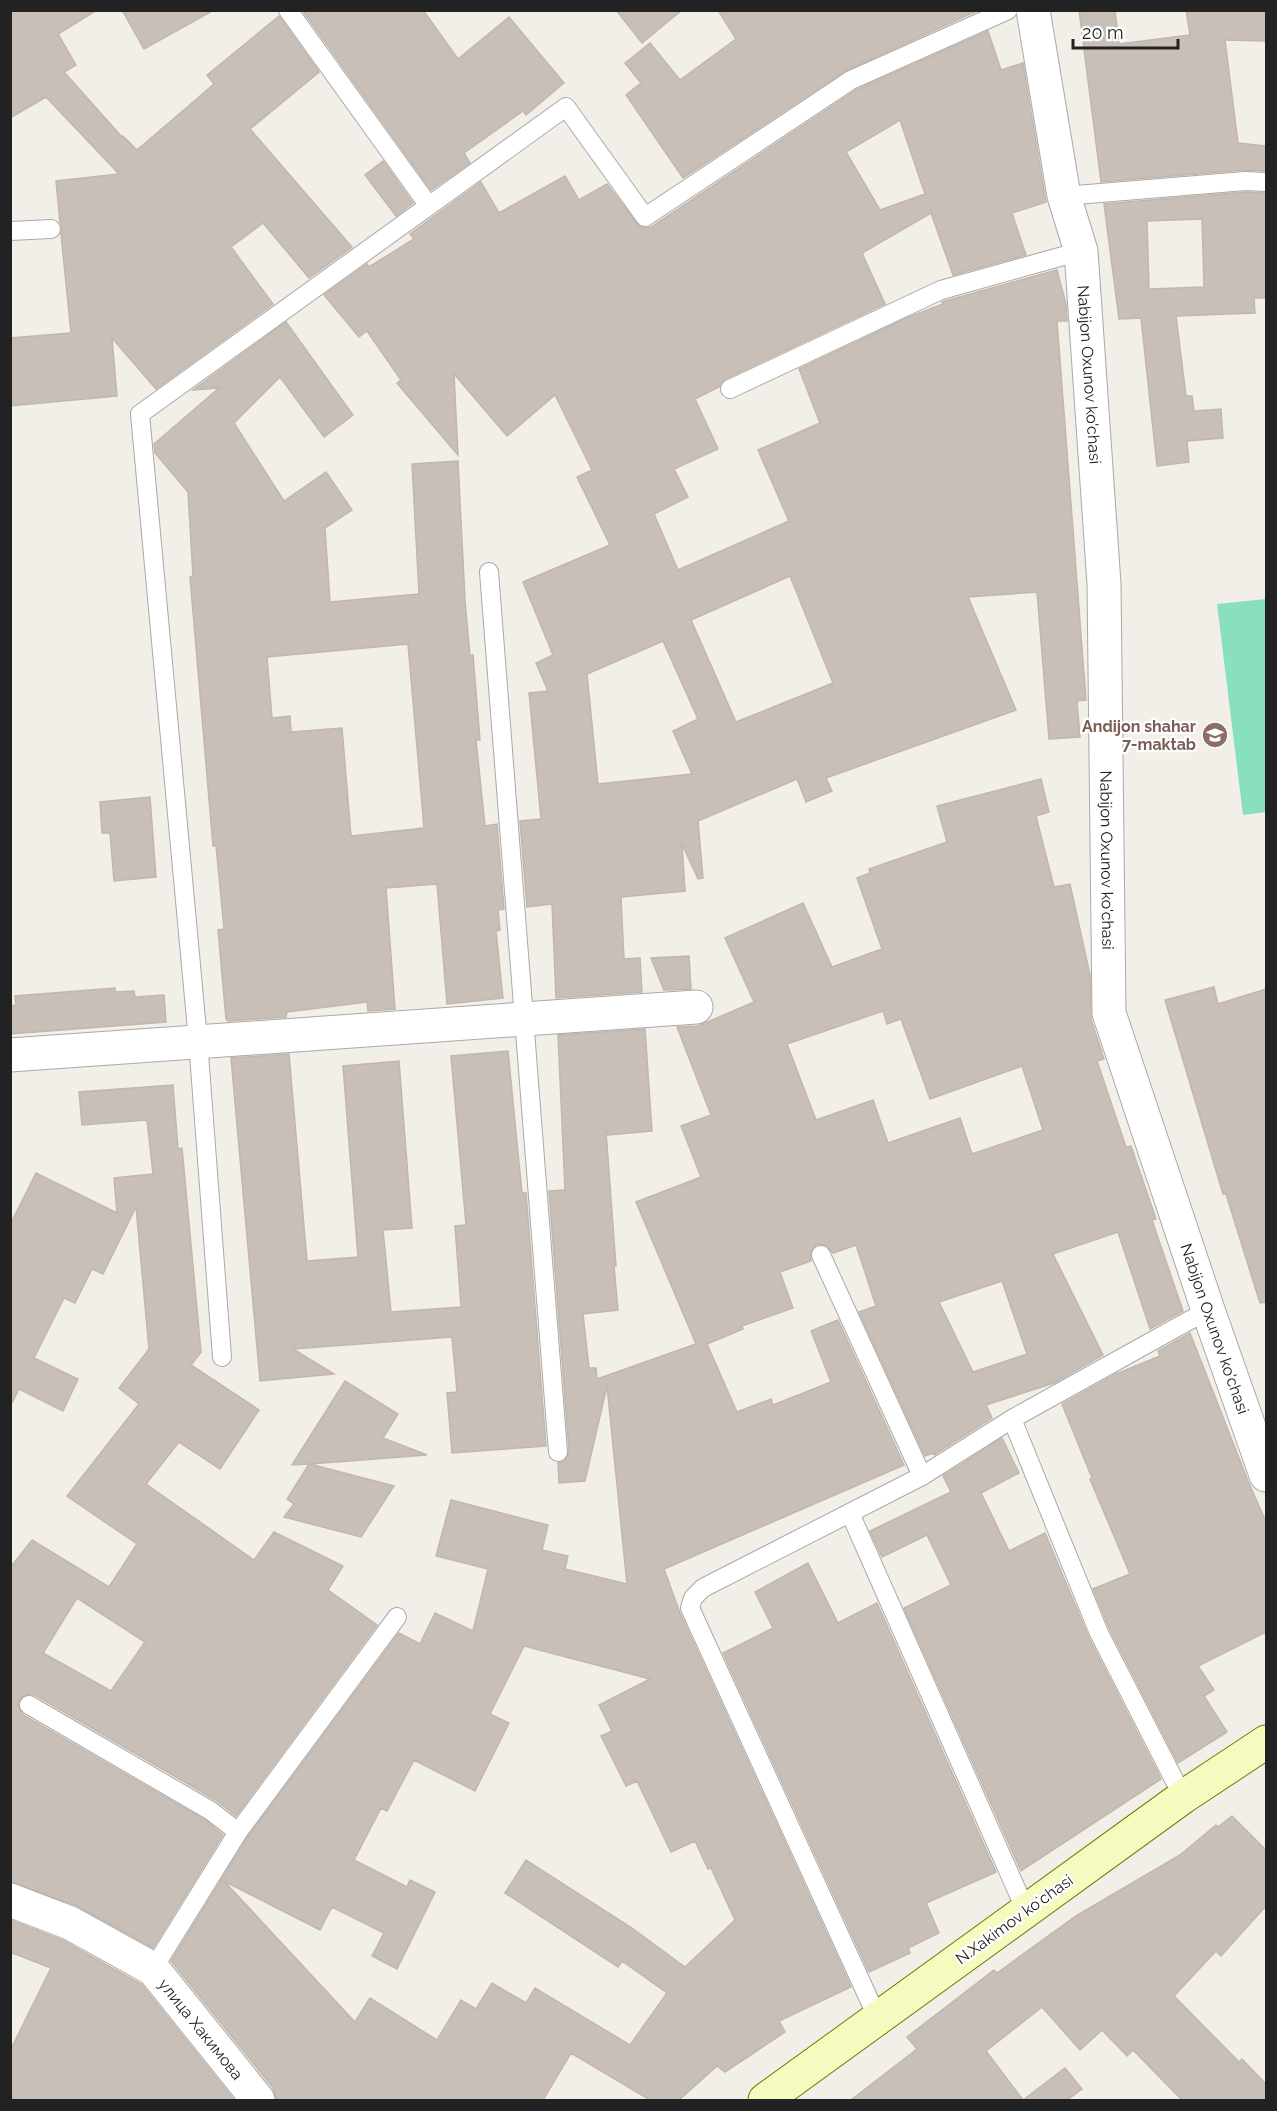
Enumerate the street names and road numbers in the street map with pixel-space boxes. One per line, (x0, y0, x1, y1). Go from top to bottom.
street label: Nabijon Oxunov ko'chasi (1073, 285, 1105, 465)
street label: Nabijon Oxunov ko'chasi (1096, 770, 1117, 950)
street label: Nabijon Oxunov ko'chasi (1176, 1241, 1253, 1417)
street label: N.Xakimov koʻchasi (952, 1870, 1077, 1968)
street label: улица Хакимова (154, 1975, 247, 2084)

